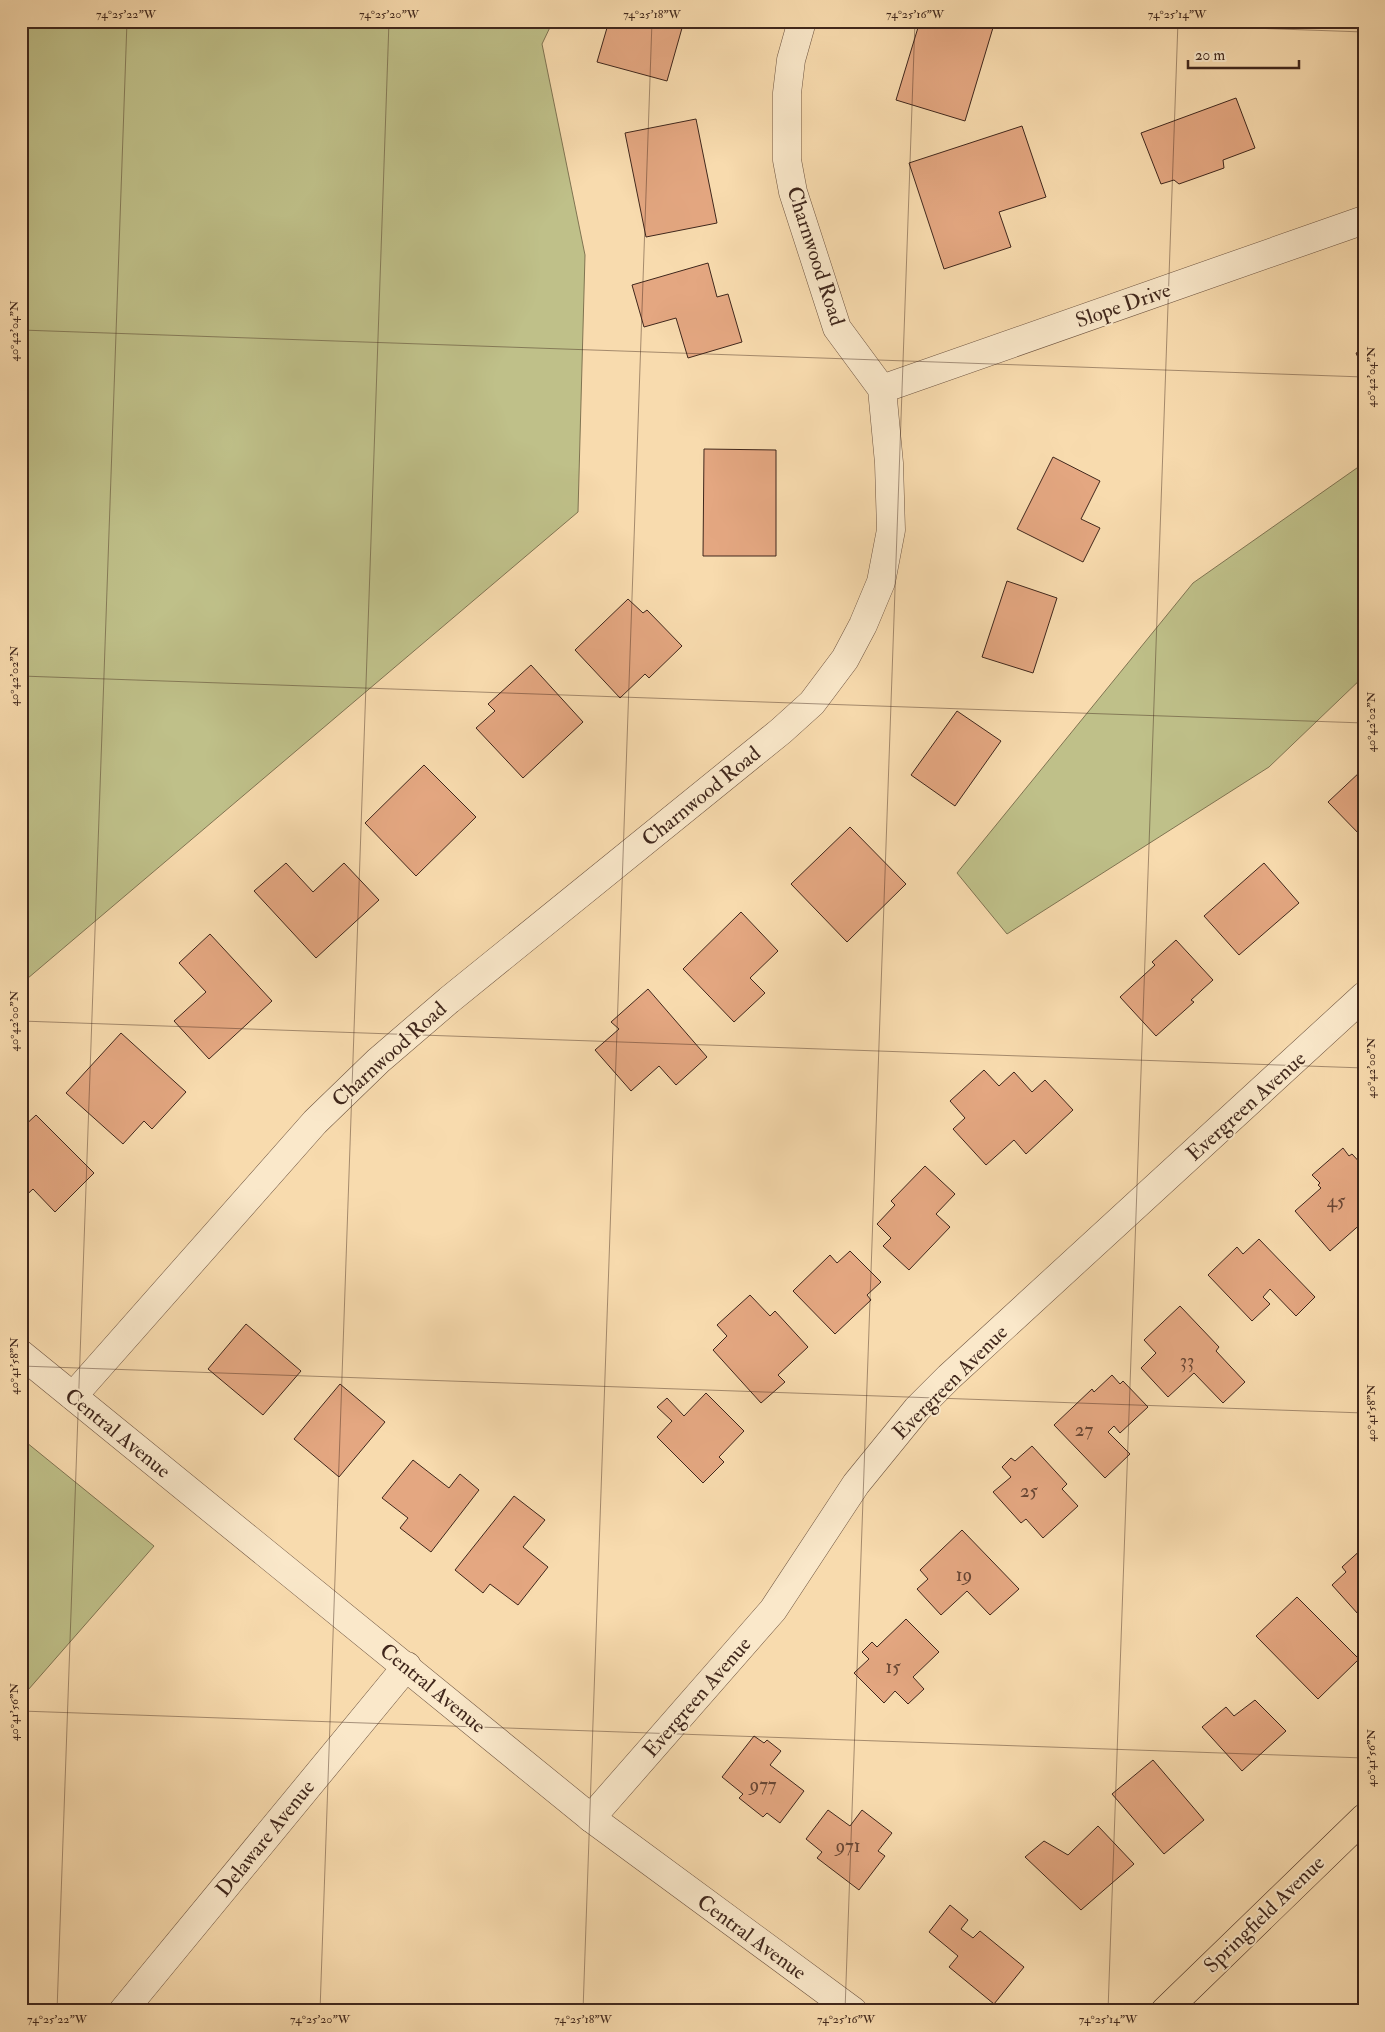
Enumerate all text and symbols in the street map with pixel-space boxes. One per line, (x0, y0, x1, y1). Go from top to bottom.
text: 74°25'22"W (96, 7, 157, 22)
text: 74°25'20"W (359, 7, 420, 22)
text: 74°25'18"W (623, 7, 682, 22)
text: 74°25'16"W (886, 7, 945, 22)
text: 74°25'14"W (1148, 7, 1207, 22)
scale bar (1188, 38, 1299, 70)
text: 20 m (1195, 46, 1225, 65)
street label: Charnwood Road (780, 183, 851, 330)
street label: Slope Drive (1072, 277, 1175, 334)
text: 40°42'04"N (7, 300, 22, 362)
text: 40°42'04"N (1364, 346, 1379, 408)
text: 40°42'02"N (7, 645, 22, 706)
text: 40°42'02"N (1364, 691, 1379, 752)
street label: Charnwood Road (636, 740, 767, 853)
text: 40°42'00"N (7, 990, 22, 1051)
street label: Charnwood Road (326, 995, 453, 1113)
text: 40°42'00"N (1364, 1037, 1379, 1098)
street label: Evergreen Avenue (1181, 1045, 1312, 1167)
house number: 45 (1327, 1189, 1346, 1213)
street label: Evergreen Avenue (887, 1319, 1014, 1446)
text: 40°41'58"N (7, 1337, 22, 1395)
house number: 33 (1180, 1349, 1194, 1373)
street label: Central Avenue (59, 1382, 176, 1485)
text: 40°41'58"N (1364, 1384, 1379, 1442)
house number: 27 (1075, 1418, 1093, 1442)
house number: 25 (1020, 1479, 1039, 1503)
house number: 19 (956, 1563, 972, 1587)
street label: Evergreen Avenue (637, 1631, 757, 1763)
street label: Central Avenue (374, 1637, 491, 1740)
house number: 15 (885, 1655, 901, 1679)
text: 40°41'56"N (7, 1683, 22, 1741)
text: 40°41'56"N (1364, 1729, 1379, 1787)
house number: 977 (747, 1773, 777, 1797)
street label: Delaware Avenue (210, 1774, 321, 1902)
house number: 971 (833, 1834, 861, 1858)
street label: Springfield Avenue (1198, 1850, 1331, 1979)
street label: Central Avenue (692, 1889, 812, 1986)
text: 74°25'22"W (27, 2012, 88, 2027)
text: 74°25'20"W (290, 2012, 351, 2027)
text: 74°25'18"W (554, 2012, 613, 2027)
text: 74°25'16"W (817, 2012, 876, 2027)
text: 74°25'14"W (1079, 2012, 1138, 2027)

